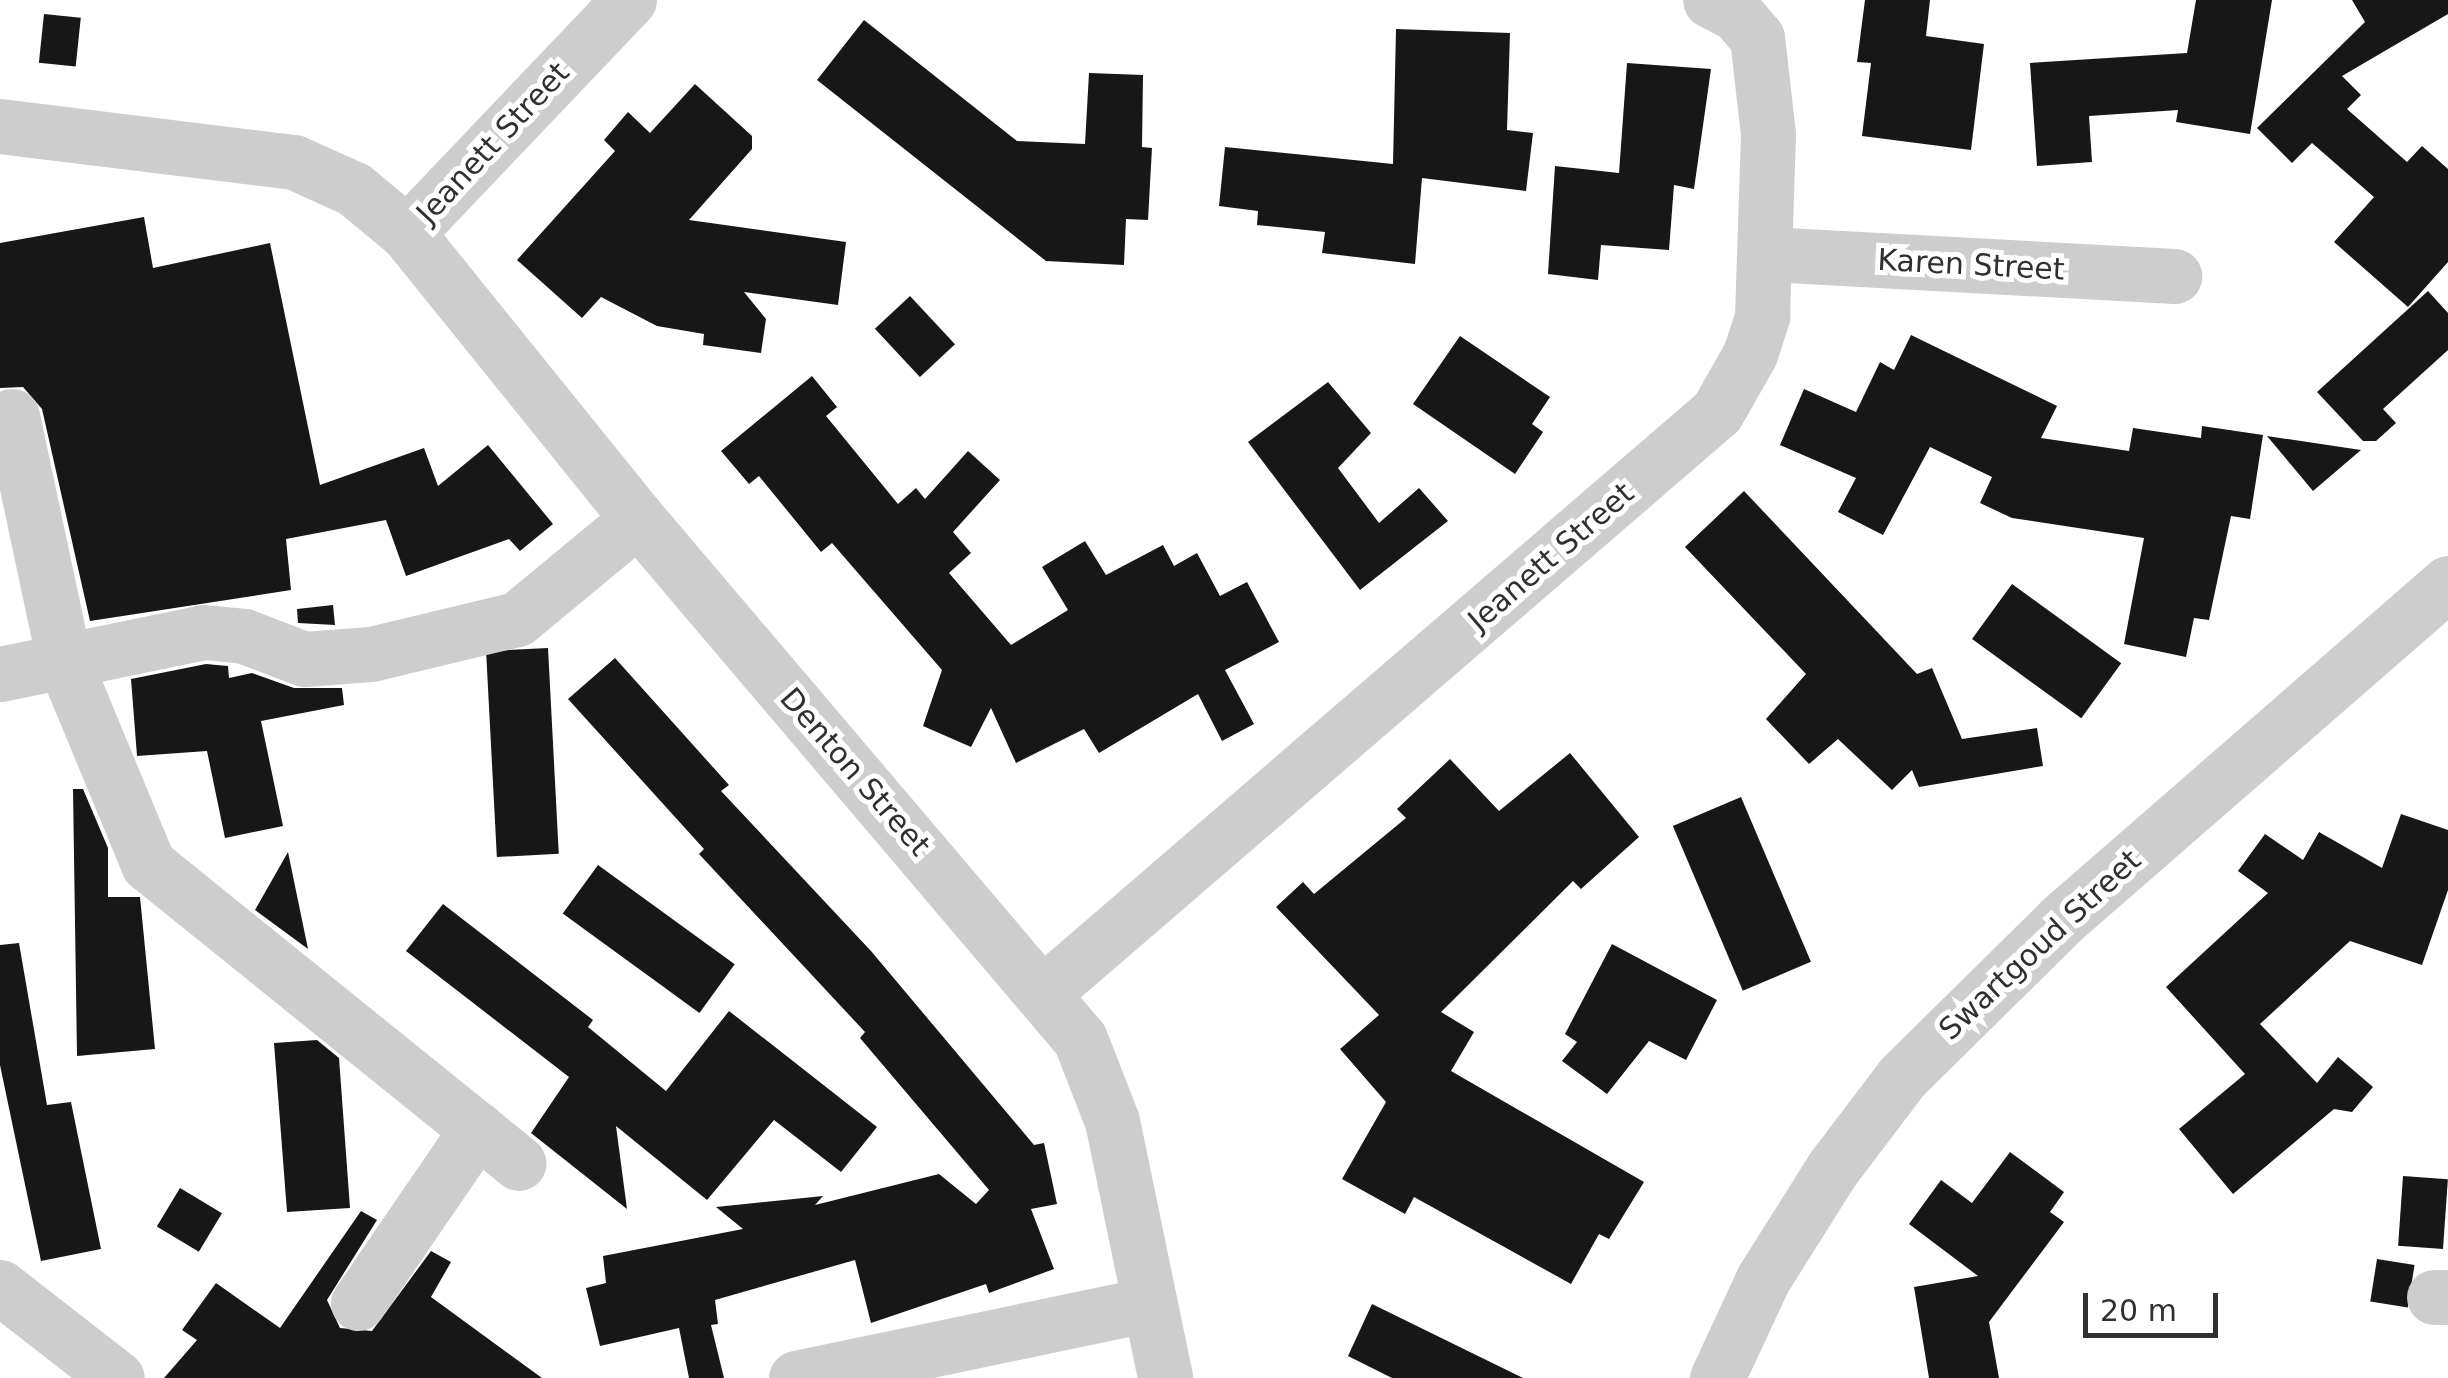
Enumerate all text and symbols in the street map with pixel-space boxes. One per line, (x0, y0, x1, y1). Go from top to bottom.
street label: Jeanett Street (409, 55, 577, 231)
street label: Karen Street (1877, 242, 2065, 288)
street label: Jeanett Street (1461, 475, 1641, 639)
street label: Denton Street (772, 681, 938, 863)
street label: Swartgoud Street (1932, 842, 2148, 1048)
scale bar (2088, 1273, 2223, 1335)
text: 20 m (2100, 1293, 2177, 1328)

